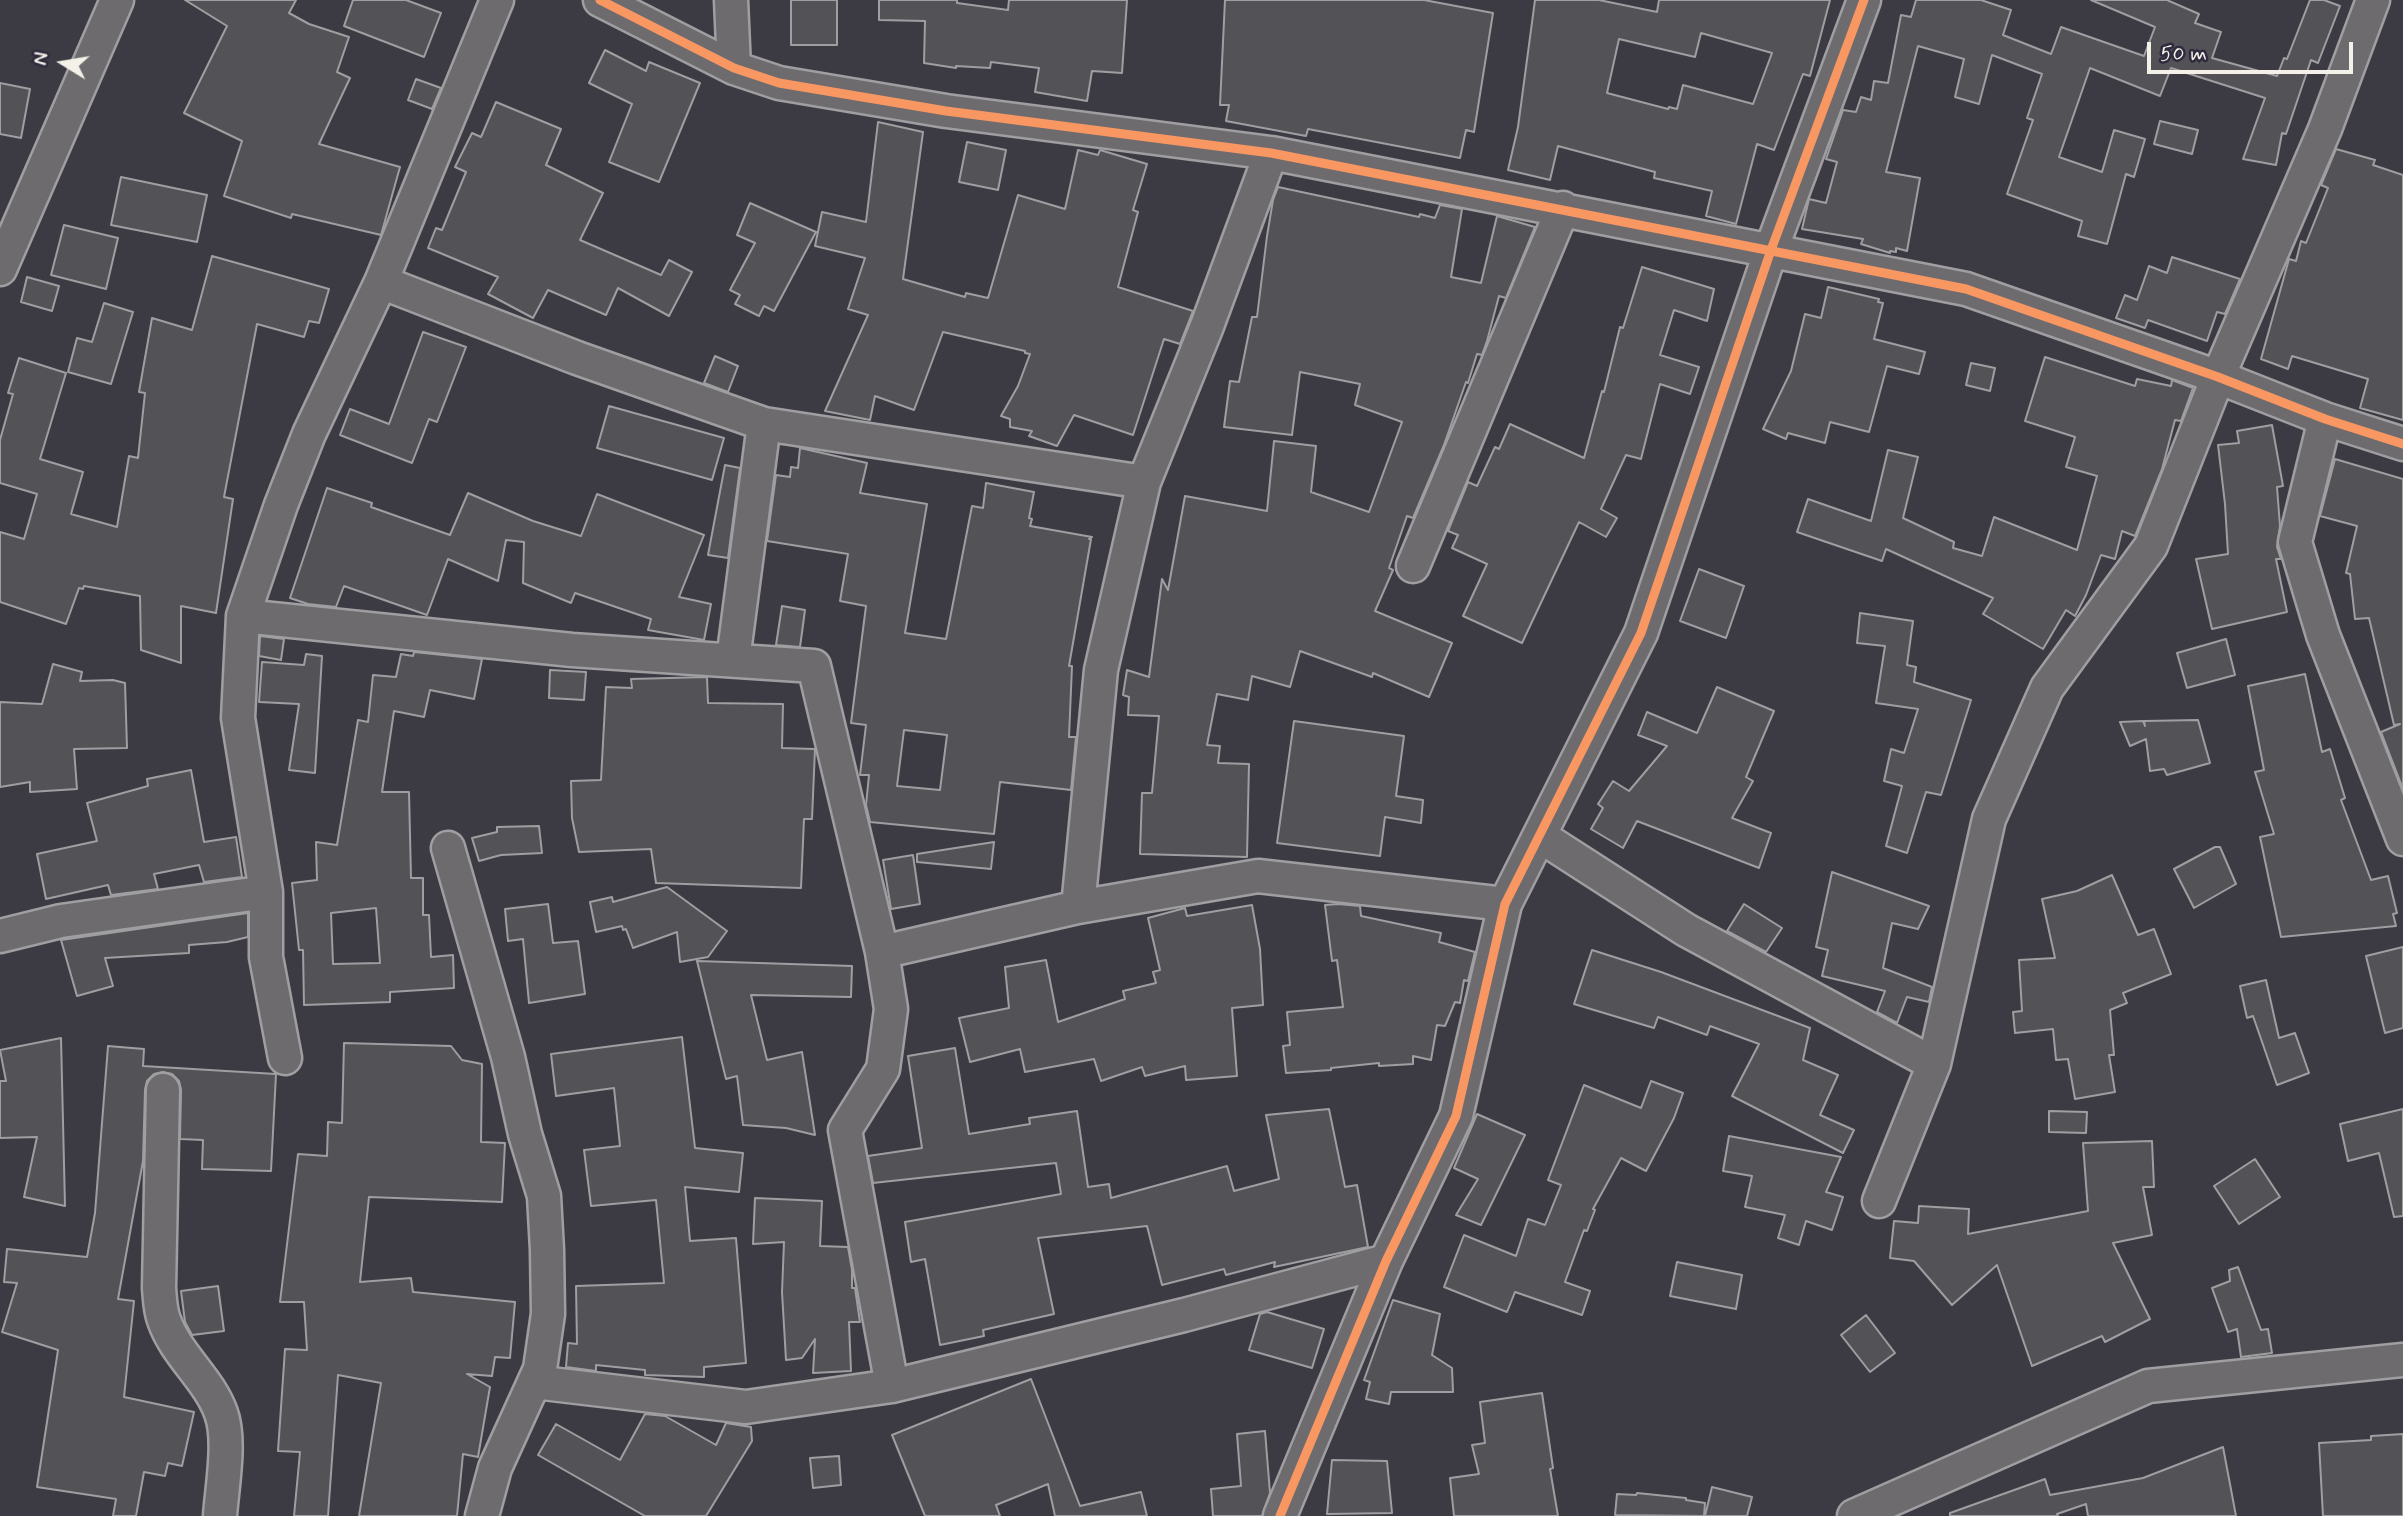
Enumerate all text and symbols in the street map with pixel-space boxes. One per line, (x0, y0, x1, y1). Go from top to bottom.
north arrow (28, 28, 98, 98)
scale bar (2151, 28, 2358, 72)
text: 50 m (2160, 40, 2207, 68)
text: N (28, 50, 55, 67)

